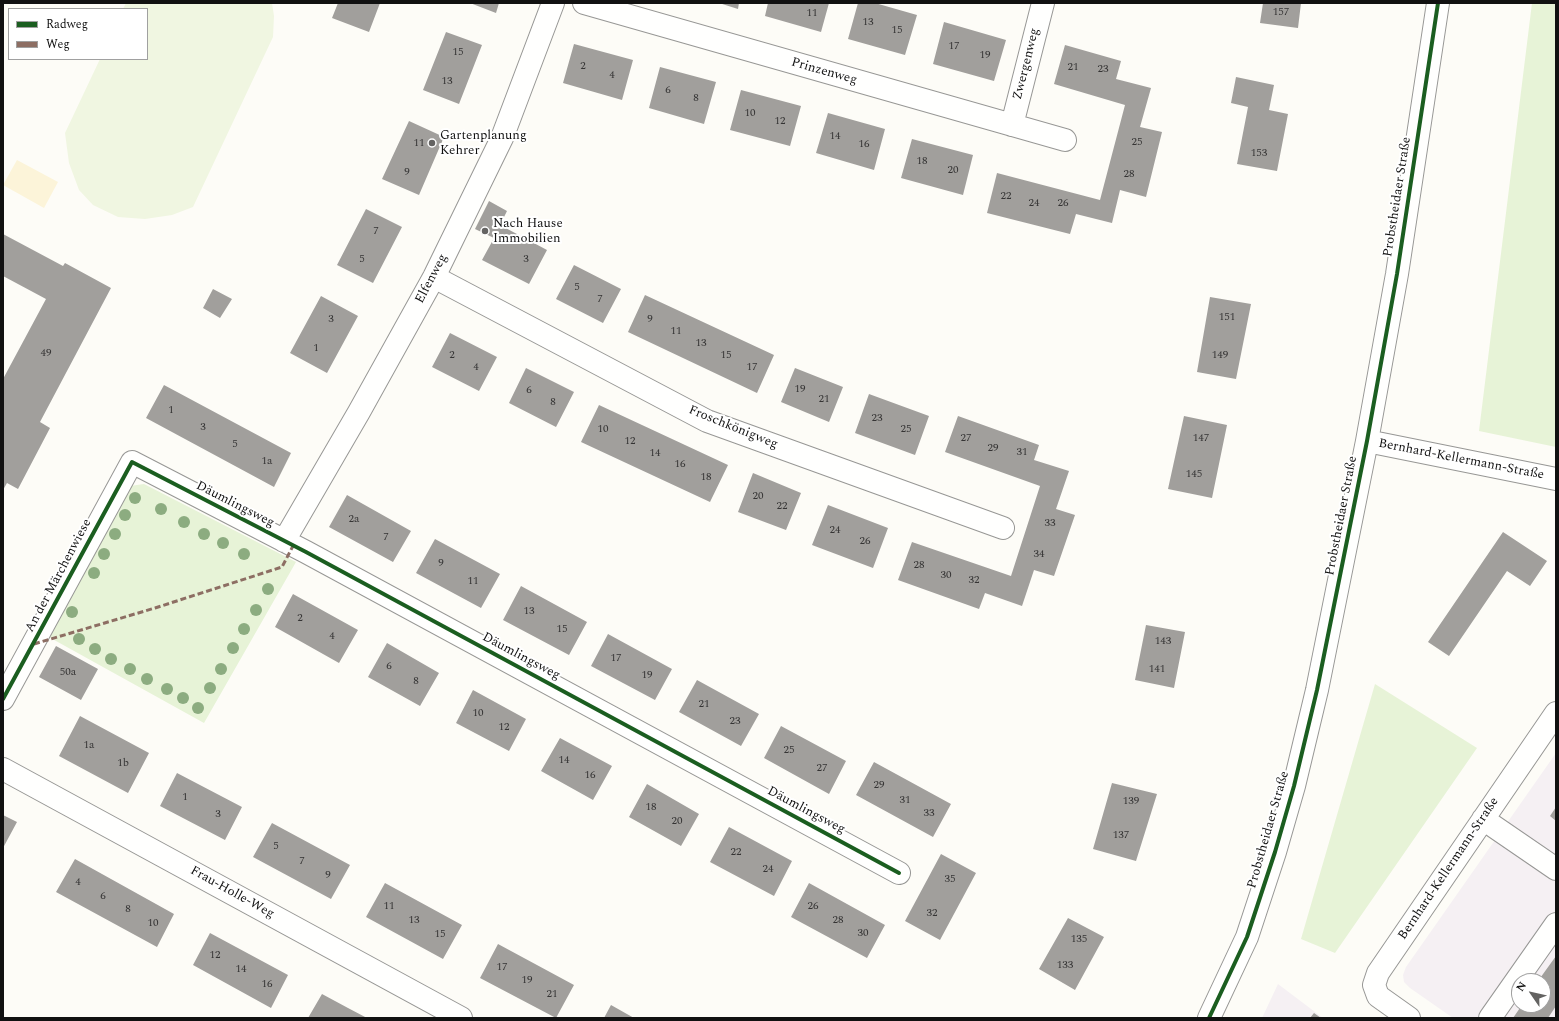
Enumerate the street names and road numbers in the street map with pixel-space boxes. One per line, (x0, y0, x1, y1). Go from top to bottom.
street label: Zwergenweg (1011, 27, 1043, 101)
street label: Prinzenweg (789, 55, 859, 89)
street label: Probstheidaer Straße (1381, 136, 1415, 258)
street label: Elfenweg (413, 252, 451, 306)
street label: Froschkönigweg (686, 403, 780, 453)
street label: Bernhard-Kellermann-Straße (1377, 436, 1545, 484)
street label: Probstheidaer Straße (1323, 455, 1361, 577)
street label: Däumlingsweg (193, 479, 277, 531)
street label: An der Märchenwiese (23, 517, 95, 635)
street label: Däumlingsweg (479, 630, 563, 684)
street label: Probstheidaer Straße (1245, 769, 1293, 891)
street label: Däumlingsweg (764, 784, 848, 838)
street label: Bernhard-Kellermann-Straße (1395, 795, 1503, 943)
street label: Frau-Holle-Weg (187, 864, 277, 922)

